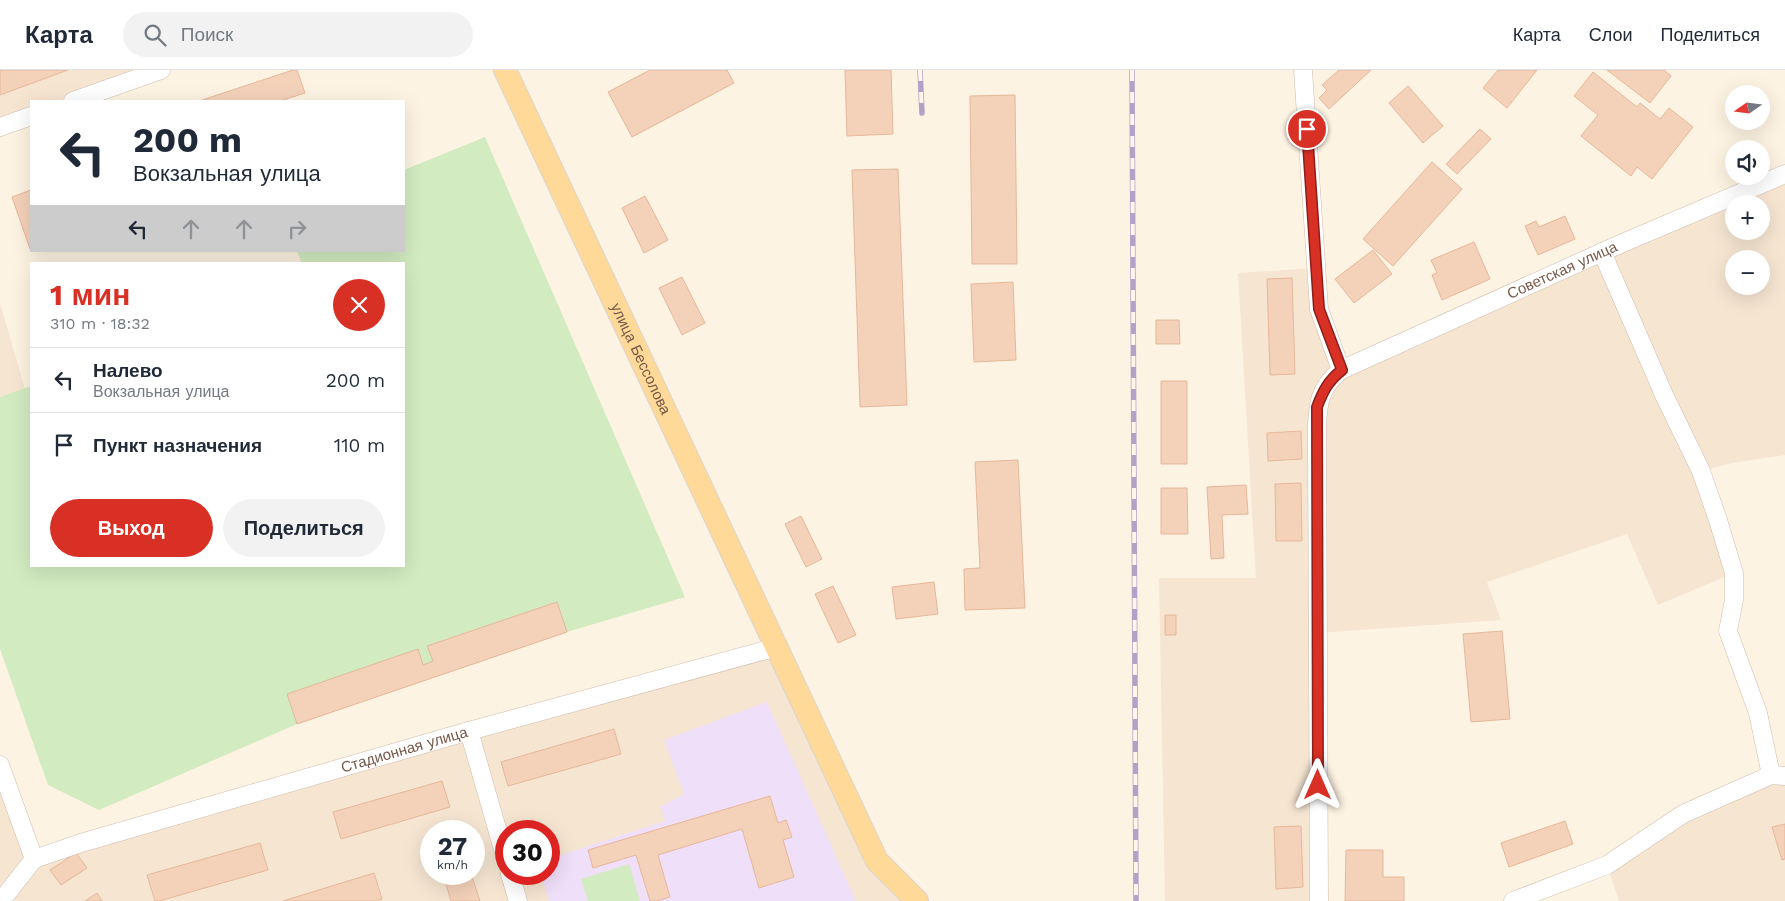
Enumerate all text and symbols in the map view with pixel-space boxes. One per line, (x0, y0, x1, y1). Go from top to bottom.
search box (123, 12, 473, 57)
text: Карта (25, 21, 93, 49)
icon: search (141, 21, 169, 49)
text: Поиск (181, 23, 233, 46)
text: Карта (1513, 24, 1561, 45)
text: Слои (1589, 24, 1633, 45)
text: Поделиться (1661, 24, 1760, 45)
north arrow (1725, 85, 1770, 130)
map controls (1725, 85, 1770, 295)
pin (1286, 108, 1328, 150)
icon: arrive (1293, 115, 1321, 143)
text: 200 m (133, 119, 242, 161)
icon: left (50, 120, 115, 185)
button: sound (1725, 140, 1770, 185)
text: Вокзальная улица (133, 161, 321, 186)
button: + (1725, 195, 1770, 240)
icon: left (124, 215, 152, 243)
icon: ahead (177, 215, 205, 243)
icon: ahead (230, 215, 258, 243)
icon: right (283, 215, 311, 243)
street label: Советская улица (1504, 237, 1621, 303)
button: − (1725, 250, 1770, 295)
text: 1 мин (50, 277, 130, 312)
button: close (333, 279, 385, 331)
street label: улица Бессолова (607, 300, 675, 418)
text: 310 m · 18:32 (50, 314, 150, 333)
text: Налево (93, 359, 163, 382)
icon: left (50, 366, 78, 394)
text: 200 m (326, 369, 385, 392)
text: Вокзальная улица (93, 382, 230, 401)
icon: arrive (50, 431, 78, 459)
text: Пункт назначения (93, 434, 262, 457)
text: 110 m (334, 434, 385, 457)
button: Выход (50, 499, 213, 557)
button: Поделиться (223, 499, 385, 557)
street label: Стадионная улица (339, 723, 470, 777)
position arrow (1291, 758, 1343, 810)
speed limit sign: 30 (495, 820, 560, 885)
text: 27 (438, 832, 467, 861)
text: km/h (437, 858, 468, 872)

